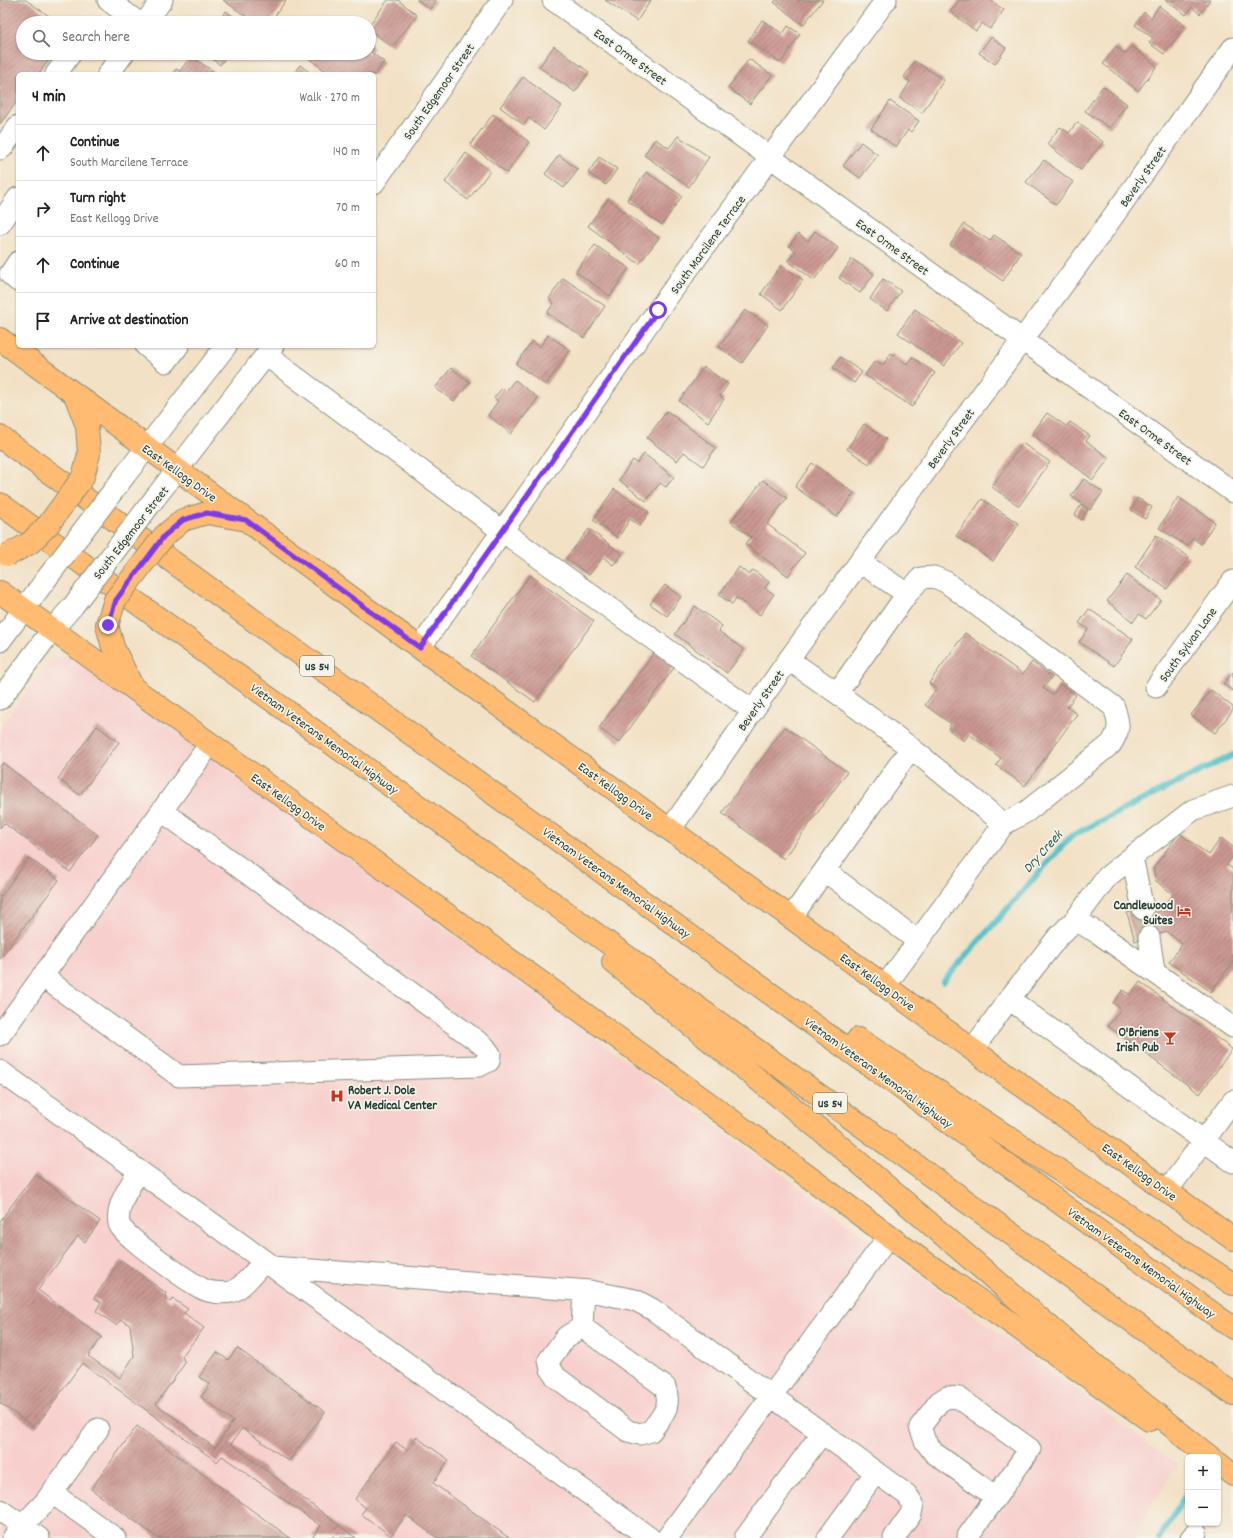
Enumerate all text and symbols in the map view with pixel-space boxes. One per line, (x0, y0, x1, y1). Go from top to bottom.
search box (16, 16, 376, 60)
street label: East Orme Street (589, 25, 670, 91)
icon: search (30, 27, 52, 49)
text: Search here (62, 27, 130, 49)
street label: South Edgemoor Street (400, 40, 481, 145)
text: 4 min (32, 86, 66, 110)
text: Walk · 270 m (299, 89, 360, 108)
text: Continue (70, 132, 119, 154)
icon: ahead (32, 142, 54, 164)
text: 140 m (333, 143, 360, 162)
street label: Beverly Street (1116, 143, 1172, 212)
text: South Marcilene Terrace (70, 154, 188, 173)
text: Turn right (70, 188, 126, 210)
street label: South Marcilene Terrace (667, 192, 752, 299)
icon: right (32, 198, 54, 220)
text: 70 m (336, 199, 360, 218)
text: East Kellogg Drive (70, 210, 158, 229)
street label: East Orme Street (851, 215, 932, 281)
icon: ahead (32, 254, 54, 276)
text: Continue (70, 254, 119, 276)
text: 60 m (335, 255, 360, 274)
route start (649, 301, 667, 319)
icon: arrive (32, 310, 54, 332)
text: Arrive at destination (70, 310, 188, 332)
street label: Beverly Street (924, 405, 981, 474)
street label: East Orme Street (1114, 405, 1195, 471)
street label: East Kellogg Drive (137, 440, 220, 508)
street label: South Edgemoor Street (89, 483, 175, 584)
street label: South Sylvan Lane (1155, 604, 1223, 687)
route end (99, 616, 117, 634)
road number: US 54 (300, 656, 334, 676)
street label: Beverly Street (734, 667, 790, 736)
street label: Vietnam Veterans Memorial Highway (246, 680, 402, 801)
street label: East Kellogg Drive (573, 758, 656, 826)
street label: East Kellogg Drive (246, 769, 329, 837)
street label: Vietnam Veterans Memorial Highway (538, 824, 694, 945)
water label: Dry Creek (1019, 826, 1069, 878)
place label: Candlewood Suites (1114, 897, 1174, 931)
hotel icon: Candlewood Suites (1176, 903, 1192, 919)
street label: East Kellogg Drive (835, 949, 918, 1017)
street label: Vietnam Veterans Memorial Highway (800, 1014, 956, 1135)
place label: O'Briens Irish Pub (1116, 1024, 1160, 1058)
bar icon: O'Briens Irish Pub (1162, 1030, 1178, 1046)
place label: Robert J. Dole VA Medical Center (348, 1082, 438, 1116)
hospital icon: Robert J. Dole VA Medical Center (329, 1088, 345, 1104)
road number: US 54 (813, 1093, 847, 1113)
street label: East Kellogg Drive (1097, 1139, 1180, 1207)
street label: Vietnam Veterans Memorial Highway (1063, 1204, 1219, 1325)
map controls (1185, 1454, 1221, 1526)
button: + (1185, 1454, 1221, 1490)
button: − (1185, 1490, 1221, 1526)

